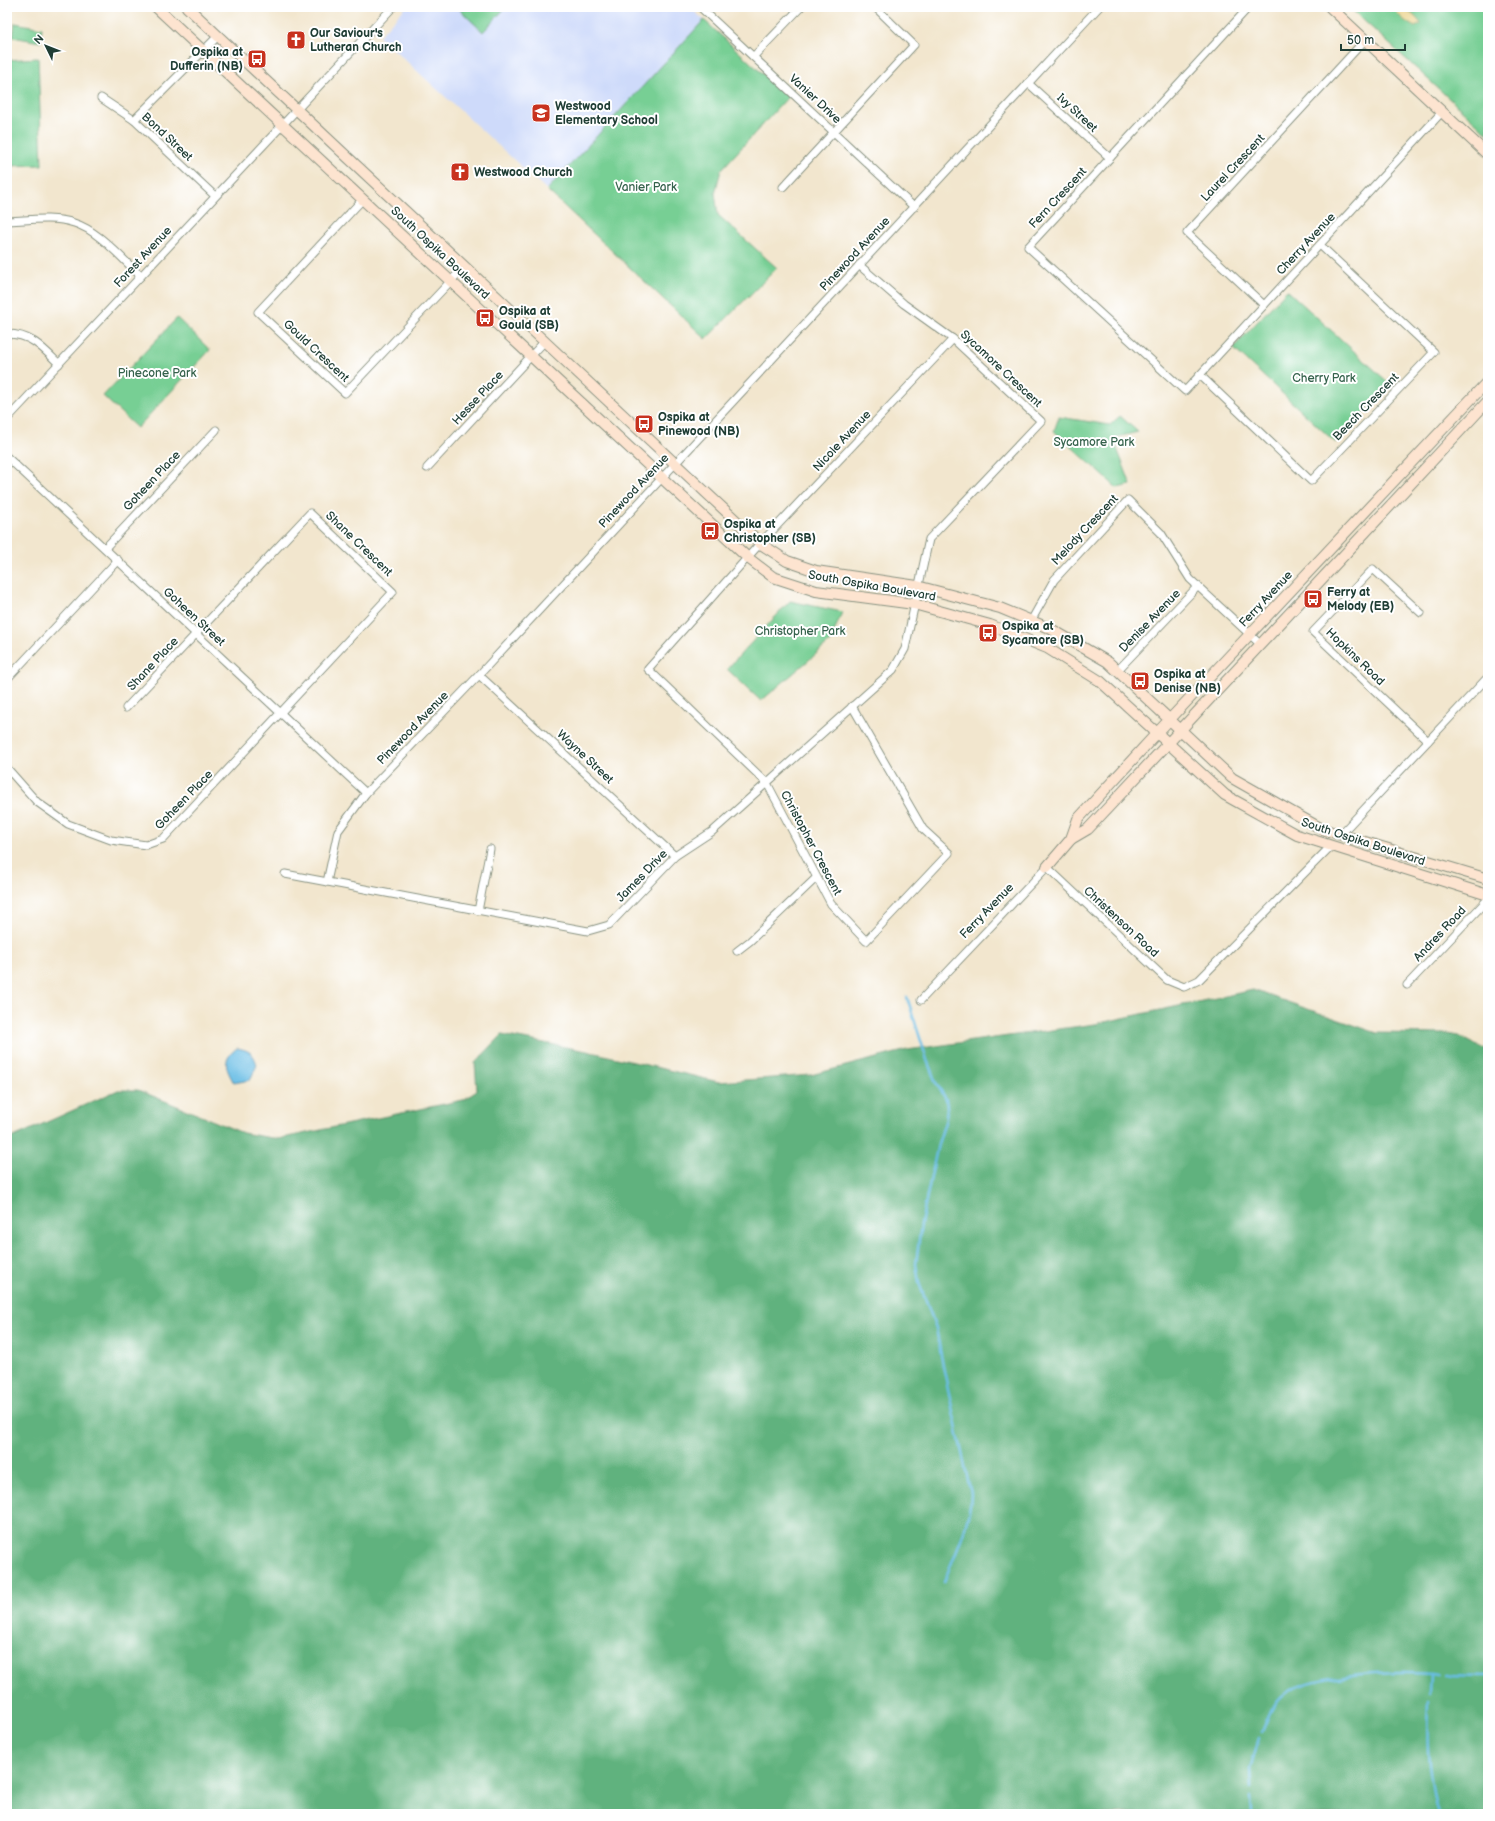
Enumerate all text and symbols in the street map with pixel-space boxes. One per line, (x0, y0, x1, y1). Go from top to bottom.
north arrow (26, 26, 66, 66)
place label: Our Saviour's Lutheran Church (310, 26, 402, 55)
scale bar (1341, 26, 1405, 52)
church icon: Our Saviour's Lutheran Church (285, 29, 307, 51)
text: N (31, 32, 47, 47)
text: 50 m (1347, 33, 1374, 48)
place label: Ospika at Dufferin (NB) (170, 45, 243, 74)
bus stop icon: Ospika at Dufferin (NB) (246, 48, 268, 70)
street label: Vanier Drive (786, 71, 844, 127)
street label: Ivy Street (1053, 90, 1101, 136)
place label: Westwood Elementary School (555, 99, 658, 128)
school or university icon: Westwood Elementary School (530, 102, 552, 124)
street label: Bond Street (138, 109, 196, 165)
street label: Laurel Crescent (1198, 131, 1268, 205)
church icon: Westwood Church (449, 161, 471, 183)
street label: Fern Crescent (1026, 164, 1090, 232)
place label: Westwood Church (474, 165, 572, 180)
park label: Vanier Park (615, 180, 677, 195)
street label: South Ospika Boulevard (388, 203, 493, 303)
street label: Cherry Avenue (1273, 210, 1339, 278)
street label: Pinewood Avenue (817, 214, 893, 294)
street label: Forest Avenue (111, 223, 175, 291)
place label: Ospika at Gould (SB) (499, 304, 559, 333)
bus stop icon: Ospika at Gould (SB) (474, 307, 496, 329)
street label: Gould Crescent (280, 317, 352, 386)
street label: Sycamore Crescent (957, 327, 1045, 411)
park label: Pinecone Park (118, 366, 196, 381)
street label: Hesse Place (449, 368, 507, 428)
street label: Beech Crescent (1330, 370, 1402, 444)
park label: Cherry Park (1292, 371, 1356, 386)
street label: Nicole Avenue (810, 407, 874, 475)
place label: Ospika at Pinewood (NB) (658, 410, 740, 439)
bus stop icon: Ospika at Pinewood (NB) (633, 413, 655, 435)
park label: Sycamore Park (1054, 435, 1135, 450)
street label: Goheen Place (120, 448, 184, 514)
street label: Pinewood Avenue (596, 451, 672, 531)
street label: Melody Crescent (1048, 491, 1122, 568)
street label: Shane Crescent (322, 508, 396, 580)
place label: Ospika at Christopher (SB) (724, 517, 816, 546)
bus stop icon: Ospika at Christopher (SB) (699, 520, 721, 542)
street label: South Ospika Boulevard (807, 567, 937, 605)
street label: Ferry Avenue (1236, 568, 1296, 630)
street label: Goheen Street (160, 584, 228, 650)
place label: Ferry at Melody (EB) (1327, 585, 1394, 614)
street label: Denise Avenue (1116, 586, 1184, 656)
bus stop icon: Ferry at Melody (EB) (1302, 588, 1324, 610)
place label: Ospika at Sycamore (SB) (1002, 619, 1084, 648)
bus stop icon: Ospika at Sycamore (SB) (977, 622, 999, 644)
park label: Christopher Park (755, 624, 845, 639)
street label: Hopkins Road (1322, 625, 1388, 689)
street label: Shane Place (124, 634, 182, 694)
place label: Ospika at Denise (NB) (1154, 667, 1221, 696)
bus stop icon: Ospika at Denise (NB) (1129, 670, 1151, 692)
street label: Pinewood Avenue (374, 688, 452, 768)
street label: Wayne Street (553, 727, 617, 787)
street label: Goheen Place (152, 767, 216, 833)
street label: Christopher Crescent (777, 788, 845, 898)
street label: South Ospika Boulevard (1299, 815, 1427, 869)
street label: James Drive (613, 847, 671, 905)
street label: Ferry Avenue (957, 880, 1017, 942)
street label: Christenson Road (1080, 883, 1162, 961)
street label: Andres Road (1411, 903, 1470, 965)

